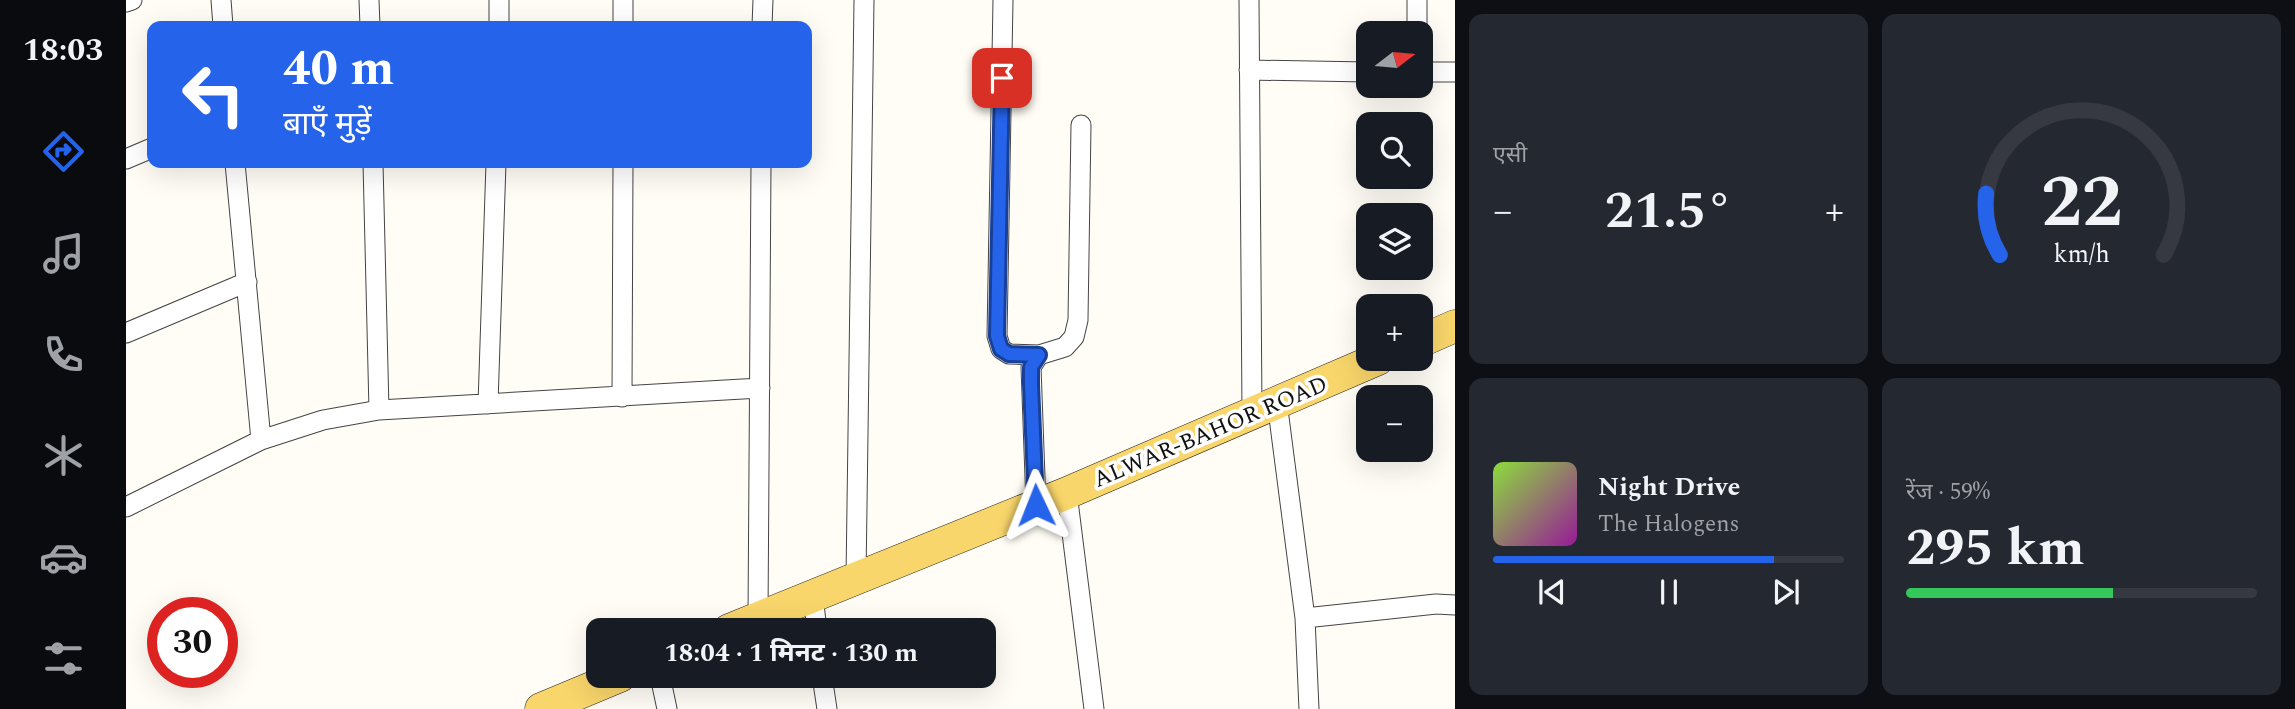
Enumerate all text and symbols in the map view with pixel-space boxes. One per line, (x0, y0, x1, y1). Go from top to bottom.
north arrow (1356, 21, 1433, 98)
map controls (1356, 21, 1433, 462)
text: 18:03 (23, 26, 103, 75)
text: 40 m (283, 32, 394, 107)
pin (972, 48, 1032, 108)
icon: left (168, 49, 259, 140)
icon: arrive (983, 59, 1021, 97)
text: बाएँ मुड़ें (283, 100, 372, 149)
button: search (1356, 112, 1433, 189)
icon: directions (39, 127, 88, 176)
text: एसी (1493, 138, 1527, 173)
text: 22 (2041, 148, 2122, 259)
text: 21.5° (1605, 172, 1732, 251)
text: − (1493, 183, 1512, 241)
text: + (1825, 183, 1844, 241)
button: layers (1356, 203, 1433, 280)
icon: music (39, 229, 88, 278)
text: km/h (2053, 236, 2110, 274)
button: + (1356, 294, 1433, 371)
icon: phone (39, 330, 88, 379)
street label: ALWAR-BAHOR ROAD (1088, 367, 1333, 498)
button: − (1356, 385, 1433, 462)
icon: climate (39, 431, 88, 480)
text: Night Drive (1598, 467, 1740, 507)
position arrow (999, 468, 1073, 542)
text: रेंज · 59% (1906, 475, 1990, 510)
text: The Halogens (1598, 507, 1740, 542)
text: 295 km (1906, 509, 2085, 588)
icon: car (39, 533, 88, 582)
icon: previous (1533, 573, 1571, 611)
icon: pause (1650, 573, 1688, 611)
icon: next (1767, 573, 1805, 611)
speed limit sign: 30 (147, 597, 238, 688)
text: 18:04 · 1 मिनट · 130 m (664, 633, 918, 673)
icon: filters (39, 634, 88, 683)

